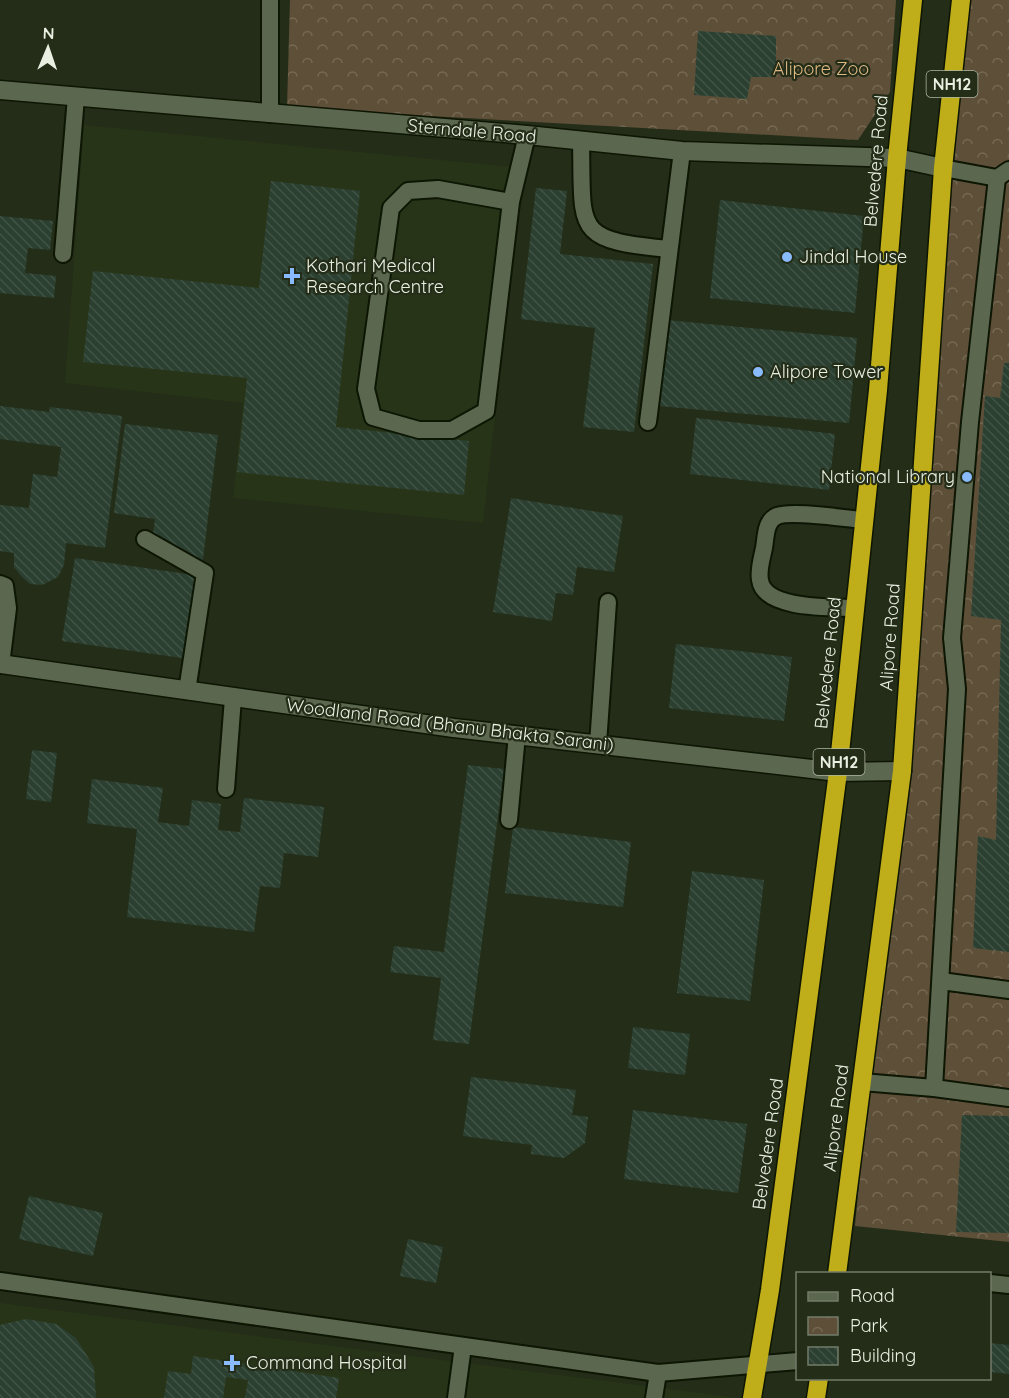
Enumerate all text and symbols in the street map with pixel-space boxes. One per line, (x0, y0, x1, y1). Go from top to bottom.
north arrow (18, 18, 78, 78)
text: N (42, 23, 55, 43)
park label: Alipore Zoo (773, 57, 869, 80)
road number: NH12 (926, 71, 978, 97)
street label: Belvedere Road (858, 94, 893, 228)
street label: Sterndale Road (407, 113, 537, 148)
place label: Jindal House (799, 245, 907, 268)
marker: Jindal House (780, 250, 794, 264)
place label: Kothari Medical Research Centre (306, 254, 444, 298)
marker: Kothari Medical Research Centre (283, 267, 301, 285)
place label: Alipore Tower (770, 360, 883, 383)
marker: Alipore Tower (751, 365, 765, 379)
place label: National Library (821, 465, 955, 488)
marker: National Library (960, 470, 974, 484)
street label: Alipore Road (874, 582, 905, 691)
street label: Belvedere Road (809, 596, 846, 730)
street label: Woodland Road (Bhanu Bhakta Sarani) (285, 693, 615, 756)
road number: NH12 (814, 749, 864, 775)
street label: Alipore Road (818, 1063, 853, 1173)
street label: Belvedere Road (747, 1077, 788, 1211)
legend (796, 1272, 991, 1380)
text: Road (850, 1284, 895, 1307)
text: Park (850, 1314, 888, 1337)
text: Building (850, 1344, 916, 1367)
place label: Command Hospital (246, 1351, 407, 1374)
marker: Command Hospital (223, 1354, 241, 1372)

